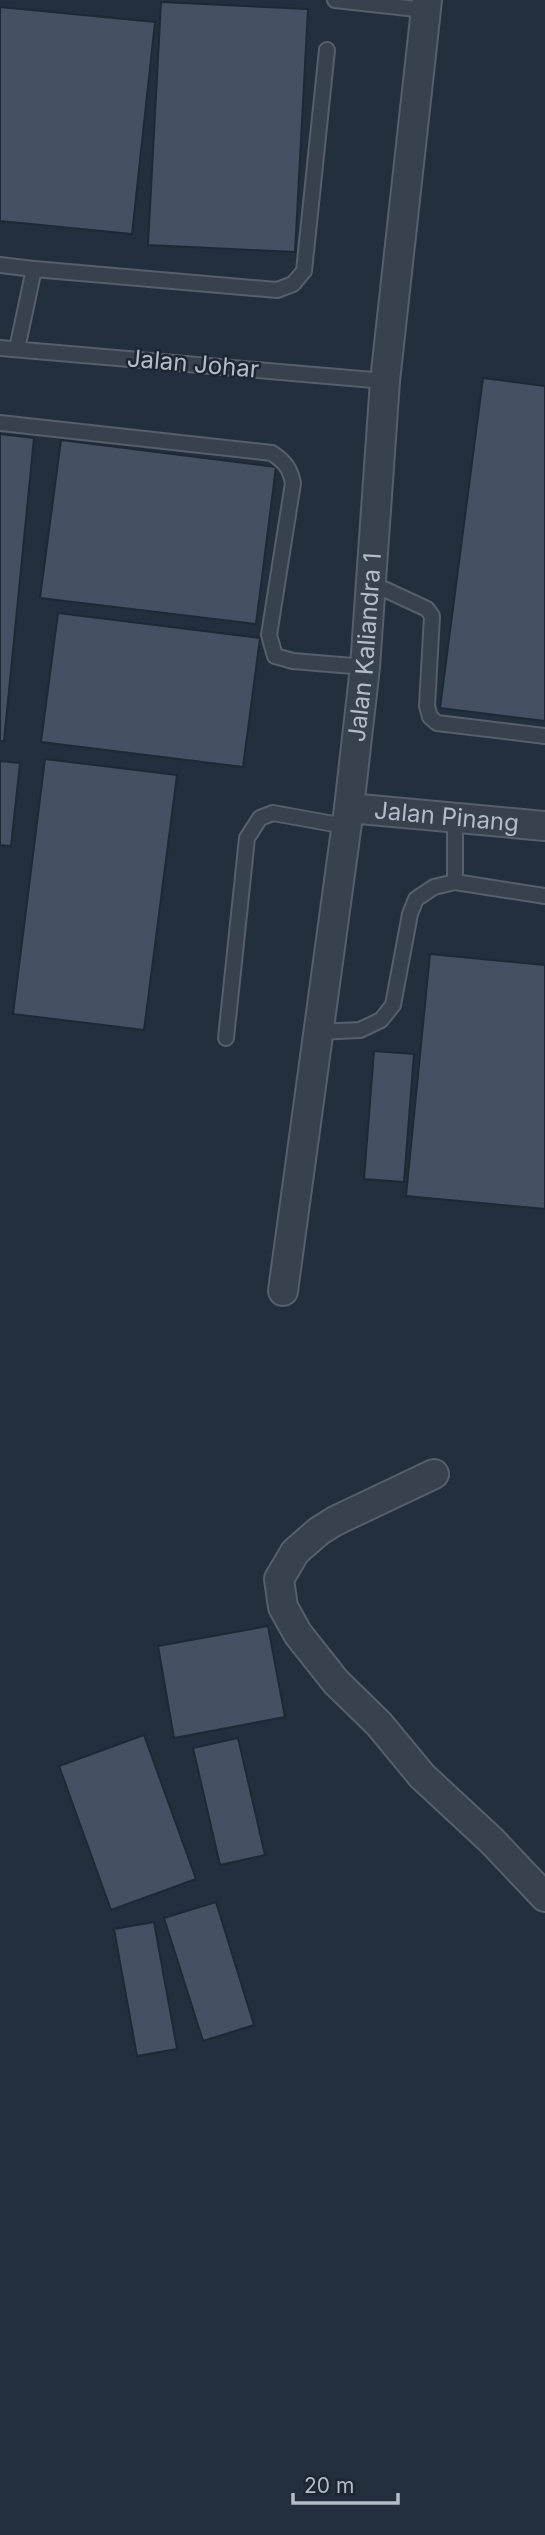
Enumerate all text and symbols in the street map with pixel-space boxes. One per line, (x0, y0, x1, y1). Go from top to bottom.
street label: Jalan Johar (126, 343, 260, 384)
street label: Jalan Kaliandra 1 (342, 552, 387, 744)
street label: Jalan Pinang (373, 795, 520, 838)
scale bar (293, 2462, 398, 2506)
text: 20 m (304, 2473, 354, 2498)

